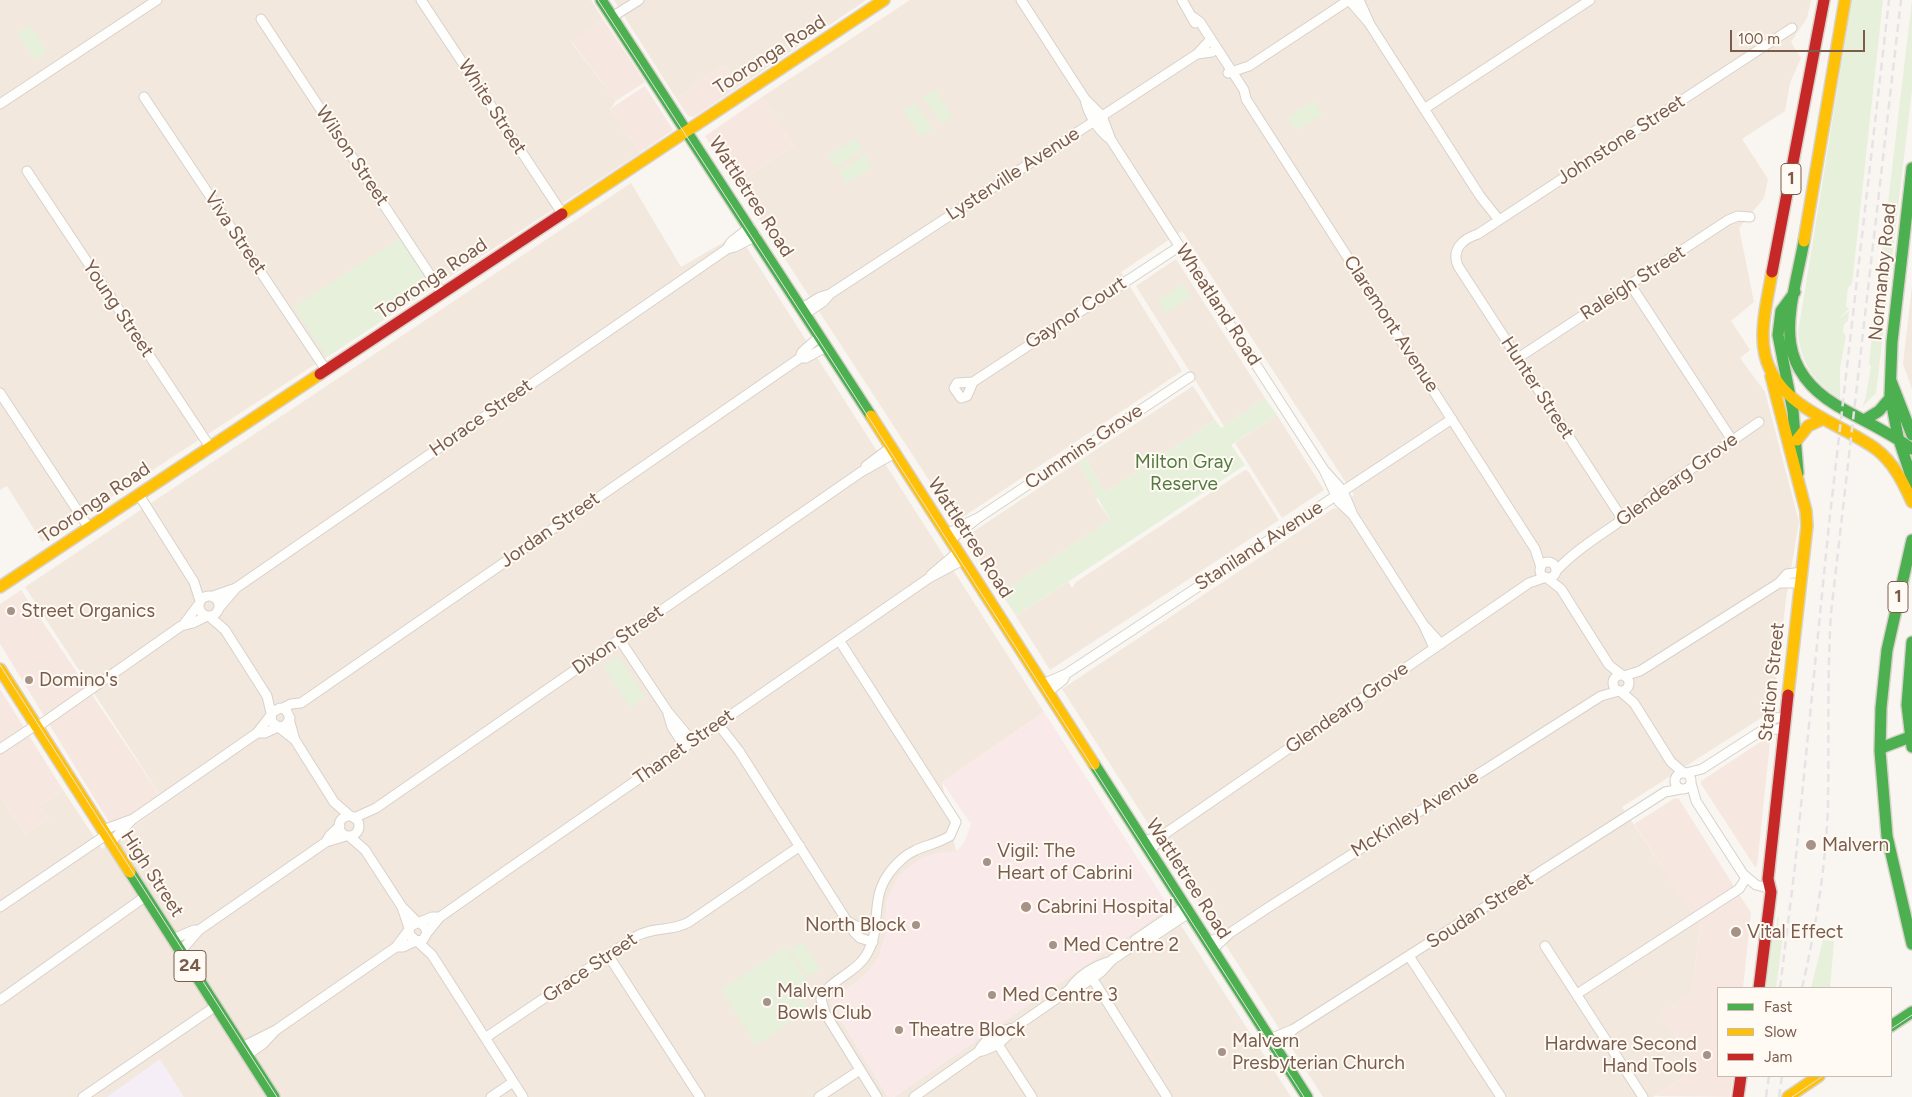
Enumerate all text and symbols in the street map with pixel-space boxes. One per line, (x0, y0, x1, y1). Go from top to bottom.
street label: Tooronga Road (710, 10, 830, 100)
scale bar (1732, 20, 1867, 52)
text: 100 m (1738, 30, 1780, 48)
street label: White Street (453, 55, 531, 159)
street label: Johnstone Street (1553, 90, 1689, 190)
street label: Wilson Street (310, 102, 394, 210)
street label: Lysterville Avenue (942, 122, 1084, 226)
street label: Wattletree Road (704, 133, 798, 261)
road number: 1 (1781, 163, 1801, 194)
street label: Viva Street (199, 187, 271, 279)
street label: Normanby Road (1864, 202, 1902, 342)
street label: Tooronga Road (372, 234, 492, 324)
street label: Wheatland Road (1170, 240, 1266, 370)
street label: Raleigh Street (1576, 241, 1690, 325)
street label: Claremont Avenue (1338, 251, 1444, 397)
street label: Young Street (77, 256, 159, 362)
street label: Gaynor Court (1021, 272, 1131, 354)
street label: Hunter Street (1495, 333, 1579, 443)
street label: Horace Street (425, 374, 537, 462)
street label: Cummins Grove (1021, 399, 1147, 495)
street label: Glendearg Grove (1612, 428, 1742, 532)
park label: Milton Gray Reserve (1135, 451, 1233, 495)
street label: Tooronga Road (35, 458, 155, 548)
street label: Wattletree Road (923, 474, 1017, 602)
street label: Jordan Street (496, 487, 604, 573)
street label: Staniland Avenue (1191, 496, 1327, 596)
road number: 1 (1888, 582, 1908, 612)
place label: Street Organics (21, 600, 155, 622)
street label: Dixon Street (568, 600, 668, 680)
marker: Street Organics (5, 605, 17, 617)
street label: Station Street (1754, 621, 1790, 743)
street label: Glendearg Grove (1281, 657, 1413, 759)
place label: Domino's (39, 669, 118, 691)
marker: Domino's (23, 674, 35, 686)
street label: Thanet Street (630, 704, 738, 790)
street label: McKinley Avenue (1347, 766, 1483, 862)
street label: Wattletree Road (1141, 815, 1235, 943)
street label: High Street (116, 827, 188, 921)
place label: Malvern (1822, 834, 1889, 856)
marker: Malvern (1804, 838, 1818, 852)
place label: Vigil: The Heart of Cabrini (997, 840, 1133, 884)
marker: Vigil: The Heart of Cabrini (981, 856, 993, 868)
street label: Soudan Street (1422, 868, 1538, 954)
place label: Cabrini Hospital (1037, 896, 1173, 918)
marker: Cabrini Hospital (1019, 900, 1033, 914)
place label: North Block (805, 914, 906, 936)
marker: North Block (910, 919, 922, 931)
place label: Vital Effect (1747, 921, 1843, 943)
marker: Vital Effect (1729, 925, 1743, 939)
street label: Grace Street (538, 928, 642, 1008)
place label: Med Centre 2 (1063, 934, 1179, 956)
marker: Med Centre 2 (1047, 939, 1059, 951)
road number: 24 (174, 950, 206, 981)
place label: Malvern Bowls Club (777, 980, 872, 1024)
place label: Med Centre 3 (1002, 984, 1118, 1006)
legend (1717, 987, 1892, 1077)
marker: Med Centre 3 (986, 989, 998, 1001)
marker: Malvern Bowls Club (761, 996, 773, 1008)
text: Fast (1764, 998, 1792, 1016)
place label: Theatre Block (909, 1019, 1025, 1041)
text: Slow (1764, 1023, 1797, 1041)
marker: Theatre Block (893, 1024, 905, 1036)
place label: Malvern Presbyterian Church (1232, 1030, 1405, 1074)
place label: Hardware Second Hand Tools (1545, 1033, 1697, 1077)
marker: Malvern Presbyterian Church (1216, 1046, 1228, 1058)
text: Jam (1764, 1048, 1792, 1066)
marker: Hardware Second Hand Tools (1701, 1049, 1713, 1061)

